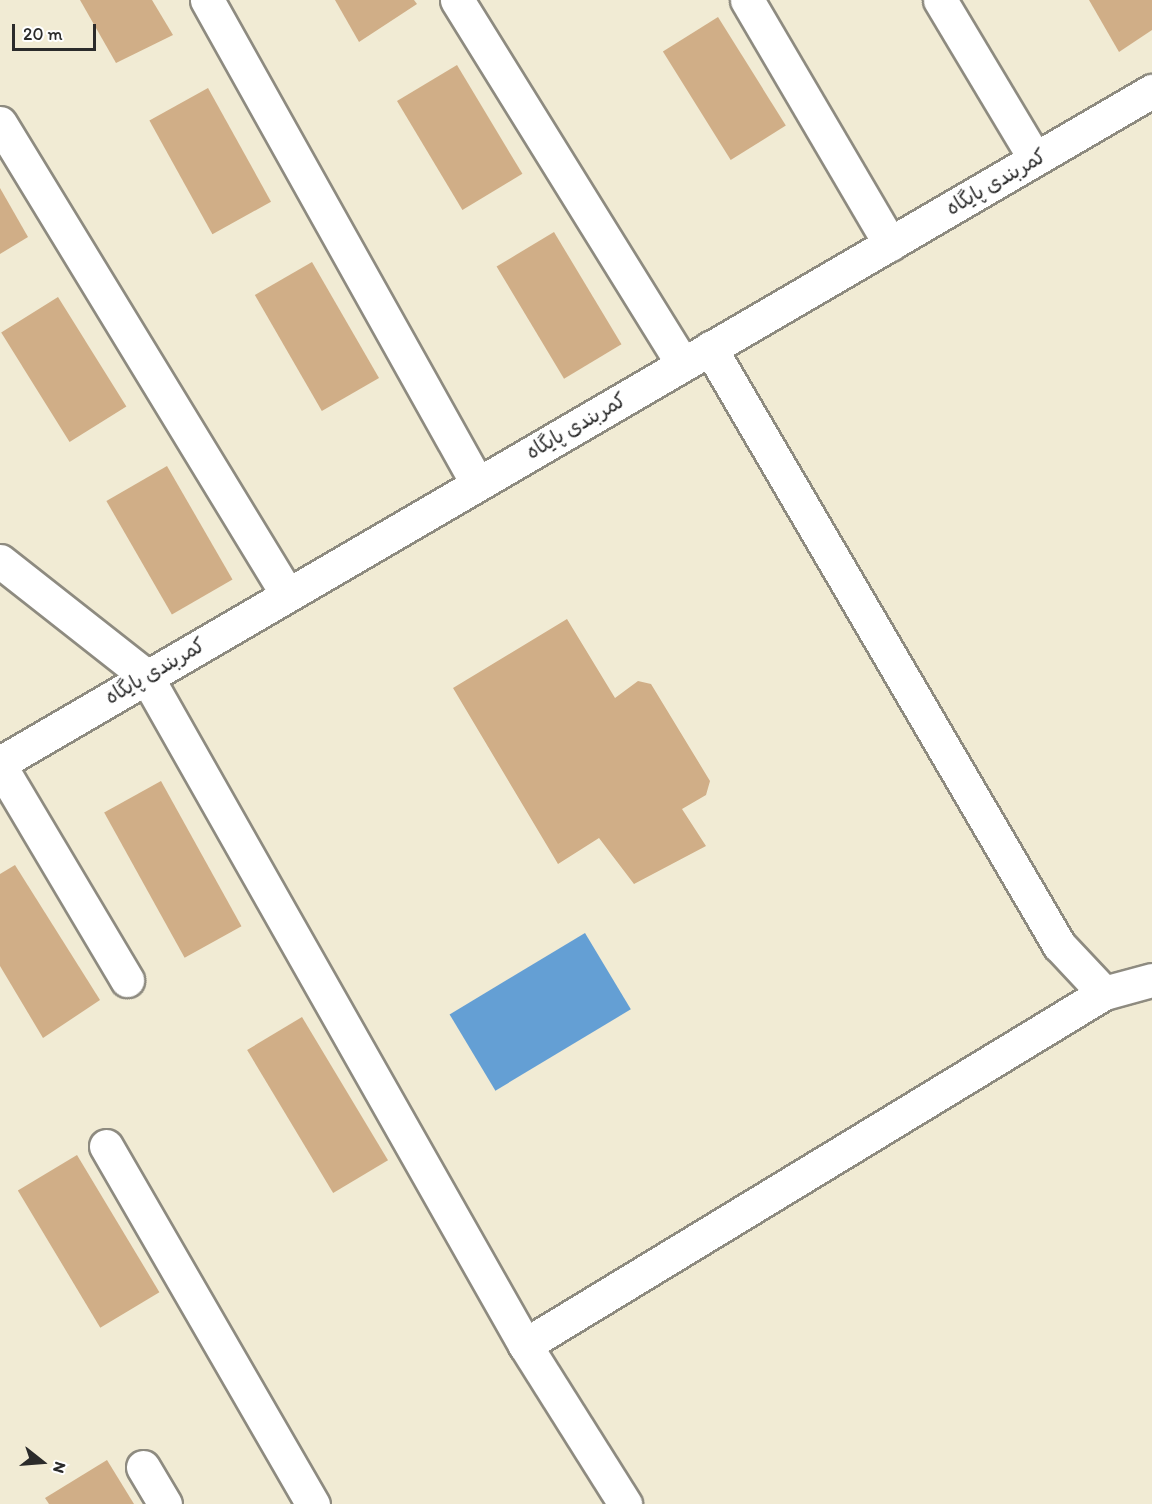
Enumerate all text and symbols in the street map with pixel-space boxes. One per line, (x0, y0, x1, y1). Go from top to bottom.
scale bar (15, 12, 99, 50)
text: 20 m (23, 23, 63, 45)
street label: کمربندی پایگاه (942, 144, 1050, 220)
street label: کمربندی پایگاه (522, 388, 630, 464)
street label: کمربندی پایگاه (101, 633, 209, 709)
north arrow (12, 1432, 72, 1492)
text: N (49, 1459, 70, 1475)

